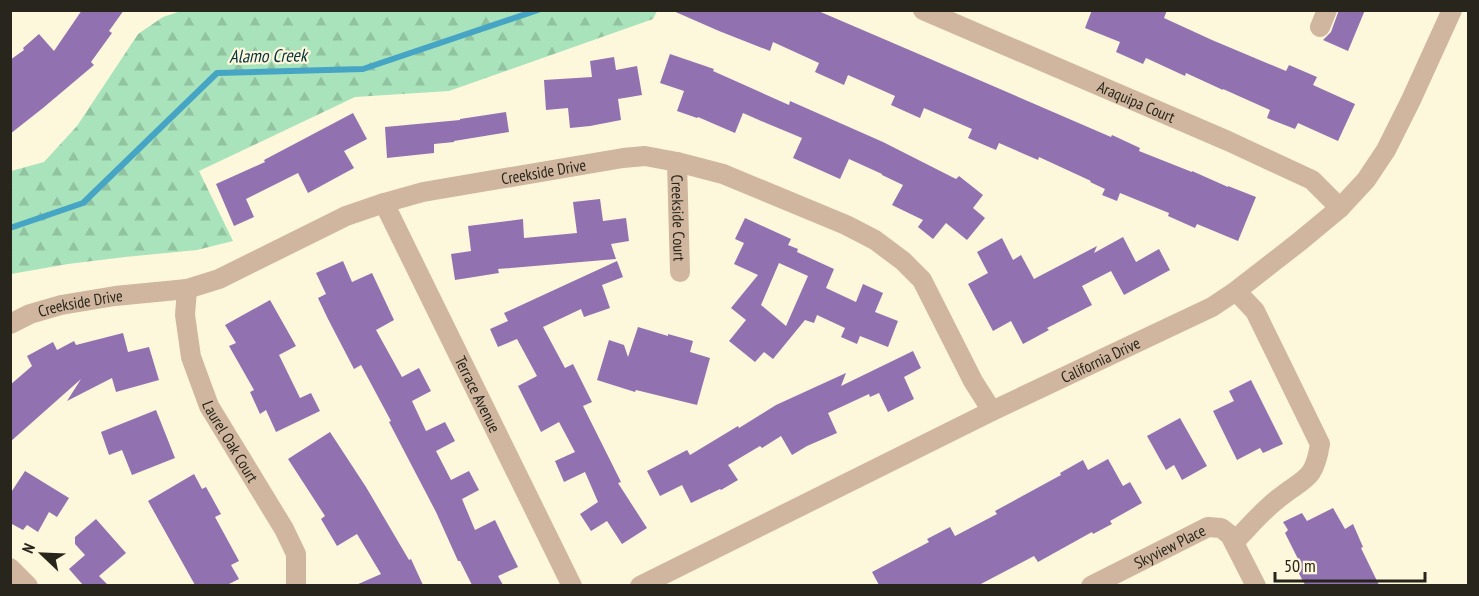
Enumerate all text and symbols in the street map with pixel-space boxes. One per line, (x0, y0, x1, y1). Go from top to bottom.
water label: Alamo Creek (229, 43, 309, 68)
street label: Araquipa Court (1094, 76, 1179, 127)
street label: Creekside Drive (500, 154, 588, 189)
street label: Creekside Court (667, 174, 690, 262)
street label: Creekside Drive (36, 285, 123, 321)
street label: California Drive (1057, 332, 1143, 387)
street label: Terrace Avenue (451, 353, 505, 436)
street label: Laurel Oak Court (198, 398, 263, 486)
street label: Skyview Place (1131, 520, 1209, 573)
north arrow (12, 524, 72, 584)
text: N (17, 540, 39, 556)
scale bar (1275, 545, 1425, 583)
text: 50 m (1284, 554, 1316, 577)

